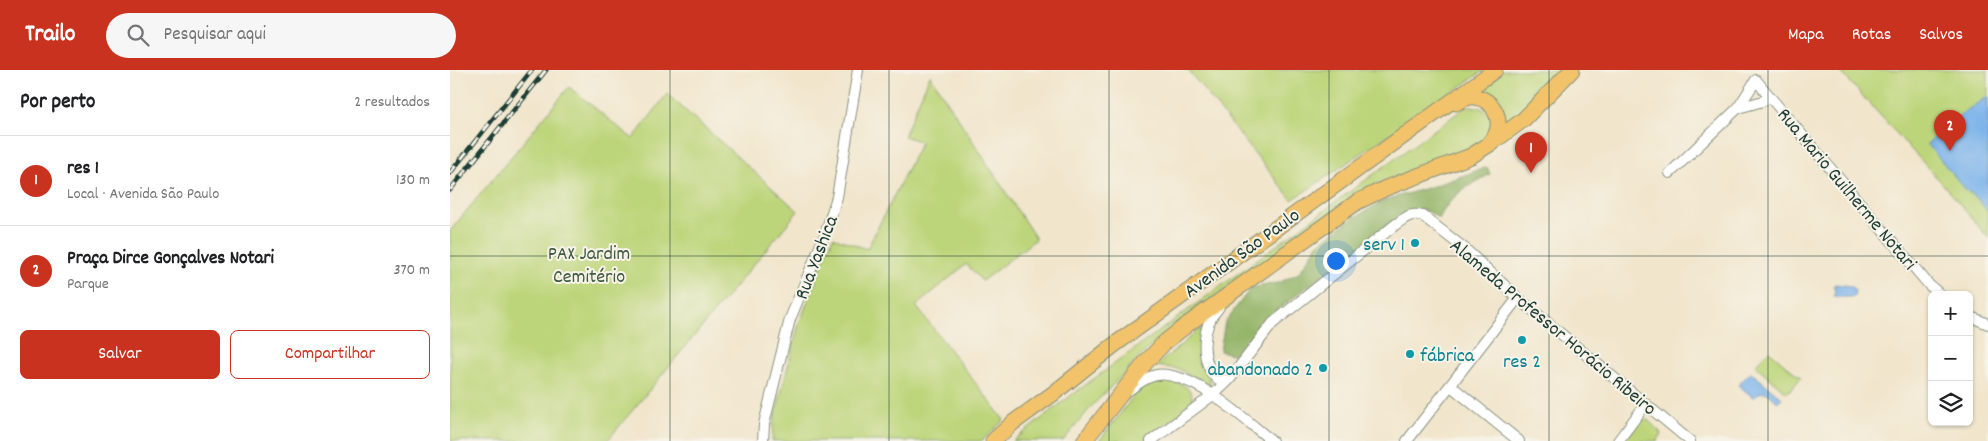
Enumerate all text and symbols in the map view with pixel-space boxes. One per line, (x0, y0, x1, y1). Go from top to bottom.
search box (106, 13, 456, 58)
text: Trailo (25, 18, 76, 52)
icon: search (124, 21, 152, 49)
text: Pesquisar aqui (164, 22, 266, 49)
text: Mapa (1788, 23, 1824, 48)
text: Rotas (1852, 23, 1891, 48)
text: Salvos (1919, 23, 1963, 48)
text: Por perto (20, 88, 95, 118)
text: 2 resultados (354, 91, 430, 114)
street label: Rua Mario Guilherme Notari (1769, 103, 1922, 277)
pin: 2 (1934, 110, 1966, 151)
pin: 1 (1515, 132, 1547, 173)
text: res 1 (67, 156, 99, 183)
text: 1 (34, 169, 38, 192)
text: 130 m (396, 169, 430, 192)
text: Local · Avenida São Paulo (67, 183, 219, 206)
street label: Avenida São Paulo (1179, 203, 1307, 306)
street label: Rua Yashica (789, 212, 847, 304)
place label: serv 1 (1363, 232, 1405, 260)
street label: Alameda Professor Horácio Ribeiro (1443, 233, 1662, 423)
marker: serv 1 (1409, 237, 1421, 249)
park label: PAX Jardim Cemitério (548, 241, 630, 292)
text: Praça Dirce Gonçalves Notari (67, 246, 274, 273)
your location (1323, 248, 1349, 274)
text: 2 (33, 259, 40, 282)
text: 370 m (393, 259, 430, 282)
text: Parque (67, 273, 109, 296)
map controls (1928, 291, 1973, 426)
button: + (1928, 291, 1973, 336)
button: Salvar (20, 330, 220, 379)
button: Compartilhar (230, 330, 430, 379)
marker: res 2 (1516, 334, 1528, 346)
button: − (1928, 336, 1973, 381)
place label: fábrica (1420, 343, 1475, 371)
marker: fábrica (1404, 348, 1416, 360)
place label: res 2 (1503, 349, 1541, 377)
place label: abandonado 2 (1208, 357, 1313, 385)
marker: abandonado 2 (1317, 362, 1329, 374)
button: layers (1928, 381, 1973, 426)

